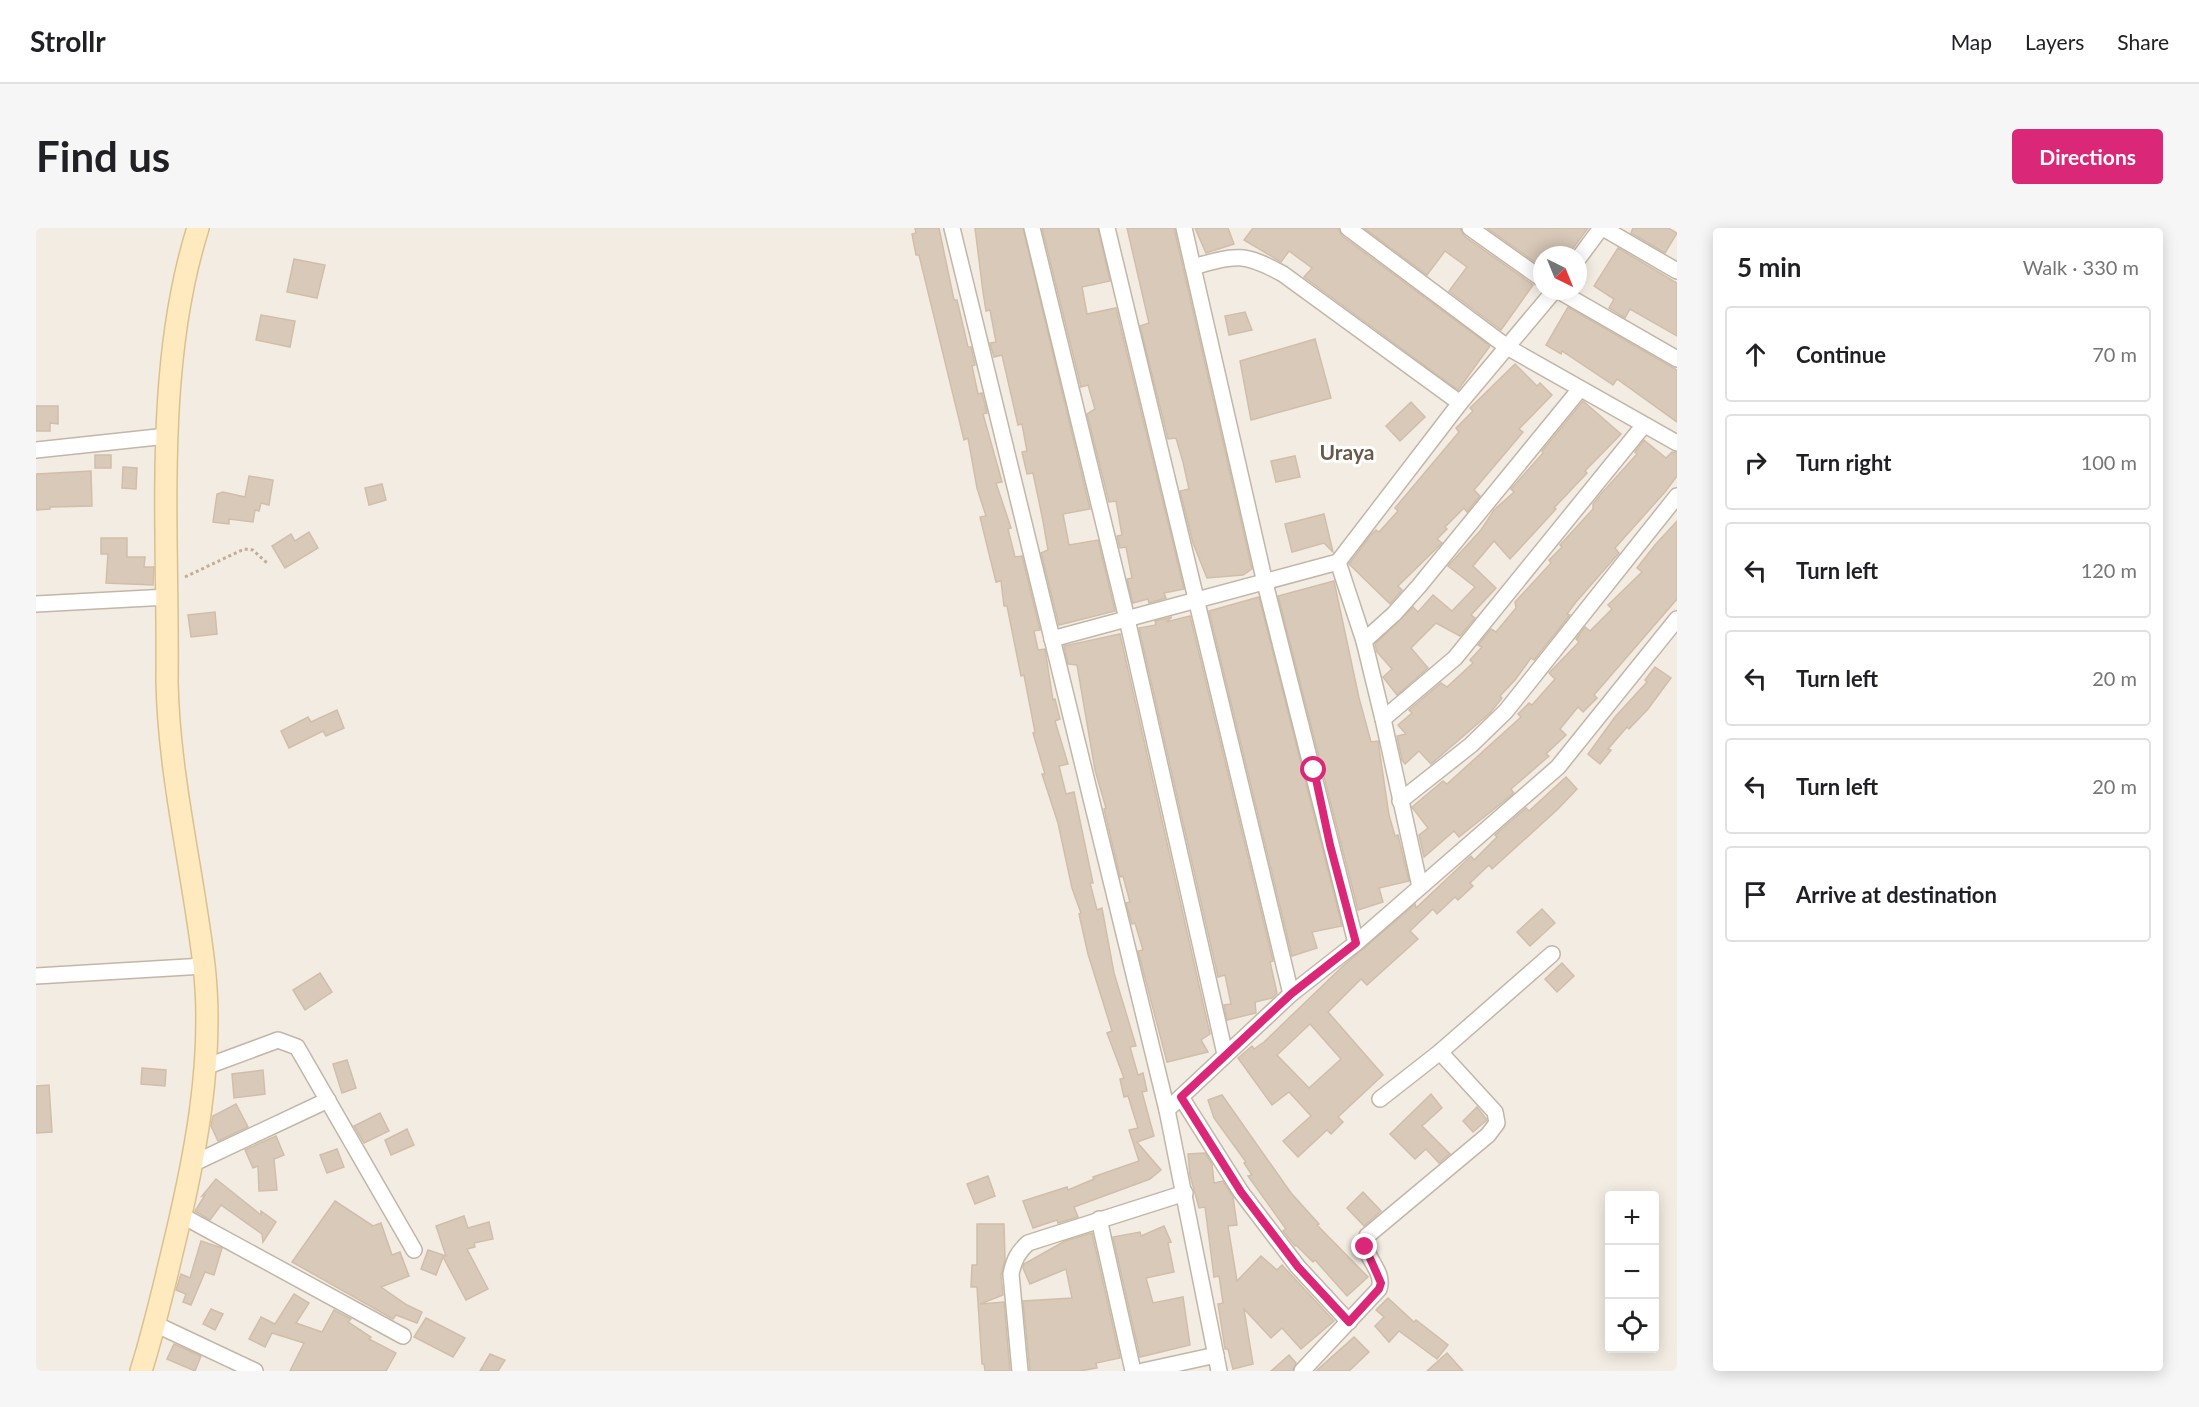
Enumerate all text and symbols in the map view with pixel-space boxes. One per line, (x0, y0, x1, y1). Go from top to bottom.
text: Strollr (30, 24, 106, 58)
text: Map (1951, 29, 1992, 54)
text: Layers (2025, 29, 2084, 54)
text: Share (2117, 29, 2169, 54)
button: Directions (2012, 129, 2163, 184)
text: Find us (36, 131, 170, 181)
north arrow (1533, 246, 1587, 300)
text: 5 min (1737, 251, 1801, 283)
text: Walk · 330 m (2023, 255, 2139, 279)
icon: ahead (1739, 338, 1772, 371)
text: Continue (1796, 341, 1886, 368)
text: 70 m (2092, 342, 2137, 366)
district label: Uraya (1320, 439, 1374, 464)
icon: right (1739, 446, 1772, 479)
text: Turn right (1796, 449, 1891, 476)
text: 100 m (2081, 450, 2137, 474)
icon: left (1739, 554, 1772, 587)
text: Turn left (1796, 557, 1878, 584)
text: 120 m (2081, 558, 2137, 582)
icon: left (1739, 662, 1772, 695)
text: Turn left (1796, 665, 1878, 692)
text: 20 m (2092, 666, 2137, 690)
route start (1300, 756, 1326, 782)
icon: left (1739, 770, 1772, 803)
text: Turn left (1796, 773, 1878, 800)
text: 20 m (2092, 774, 2137, 798)
icon: arrive (1739, 878, 1772, 911)
text: Arrive at destination (1796, 881, 1997, 908)
map controls (1605, 1191, 1659, 1353)
button: + (1605, 1191, 1659, 1245)
route end (1351, 1233, 1377, 1259)
button: − (1605, 1245, 1659, 1299)
button: locate (1605, 1299, 1659, 1353)

